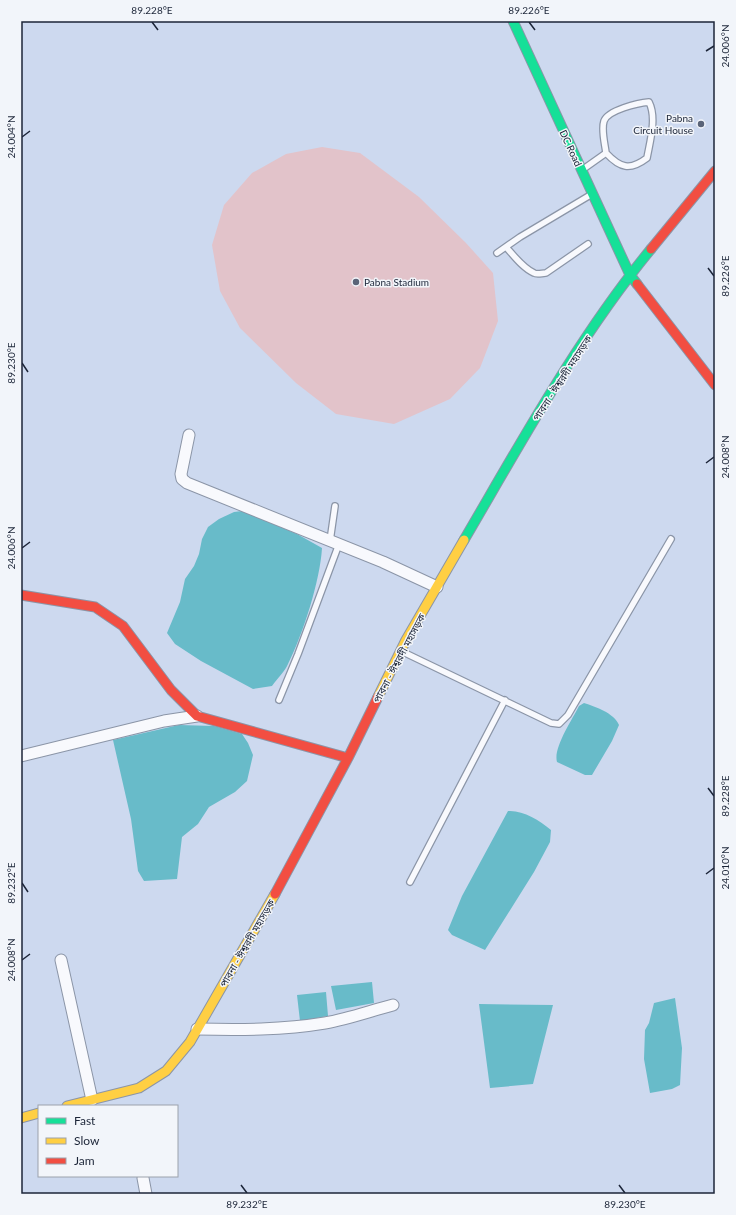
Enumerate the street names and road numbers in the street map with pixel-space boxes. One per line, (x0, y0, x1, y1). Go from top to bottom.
street label: DC Road (557, 128, 585, 168)
street label: পাবনা - ঈশ্বরদী মহাসড়ক (530, 332, 595, 423)
street label: পাবনা - ঈশ্বরদী মহাসড়ক (370, 611, 428, 705)
street label: পাবনা - ঈশ্বরদী মহাসড়ক (217, 896, 277, 989)

